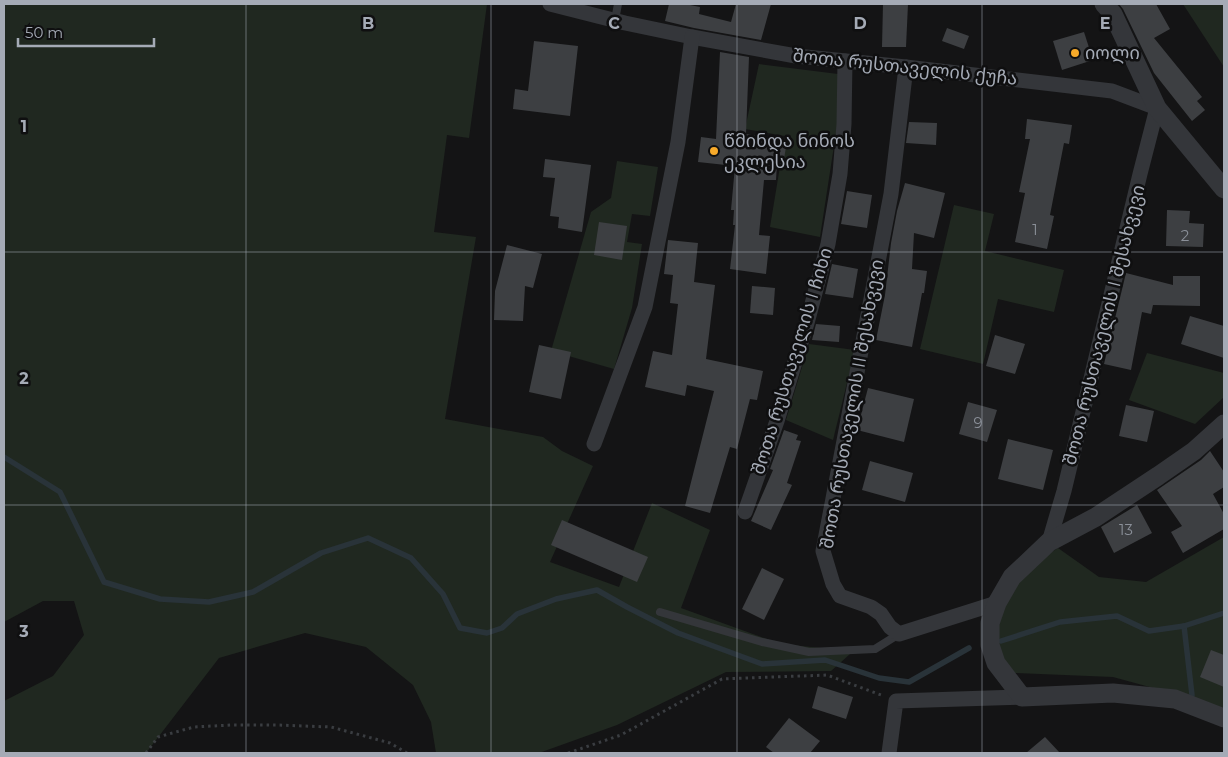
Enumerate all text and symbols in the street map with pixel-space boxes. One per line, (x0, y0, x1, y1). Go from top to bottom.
text: B (362, 14, 374, 33)
text: C (608, 14, 620, 33)
text: D (853, 14, 867, 33)
text: E (1100, 14, 1110, 33)
scale bar (18, 15, 154, 47)
text: 50 m (25, 23, 63, 42)
place label: იოლი (1085, 42, 1140, 64)
street label: შოთა რუსთაველის ქუჩა (792, 44, 1018, 90)
marker: იოლი (1069, 47, 1081, 59)
text: 1 (21, 117, 27, 136)
place label: წმინდა ნინოს ეკლესია (724, 130, 855, 173)
marker: წმინდა ნინოს ეკლესია (708, 145, 720, 157)
street label: შოთა რუსთაველის I შესახვევი (1059, 183, 1149, 467)
house number: 1 (1032, 220, 1038, 239)
house number: 2 (1181, 226, 1189, 245)
street label: შოთა რუსთაველის I ჩიხი (747, 245, 837, 477)
street label: შოთა რუსთაველის II შესახვევი (816, 258, 888, 550)
text: 2 (19, 369, 29, 388)
house number: 9 (973, 413, 983, 432)
house number: 13 (1119, 520, 1133, 539)
text: 3 (18, 622, 29, 641)

